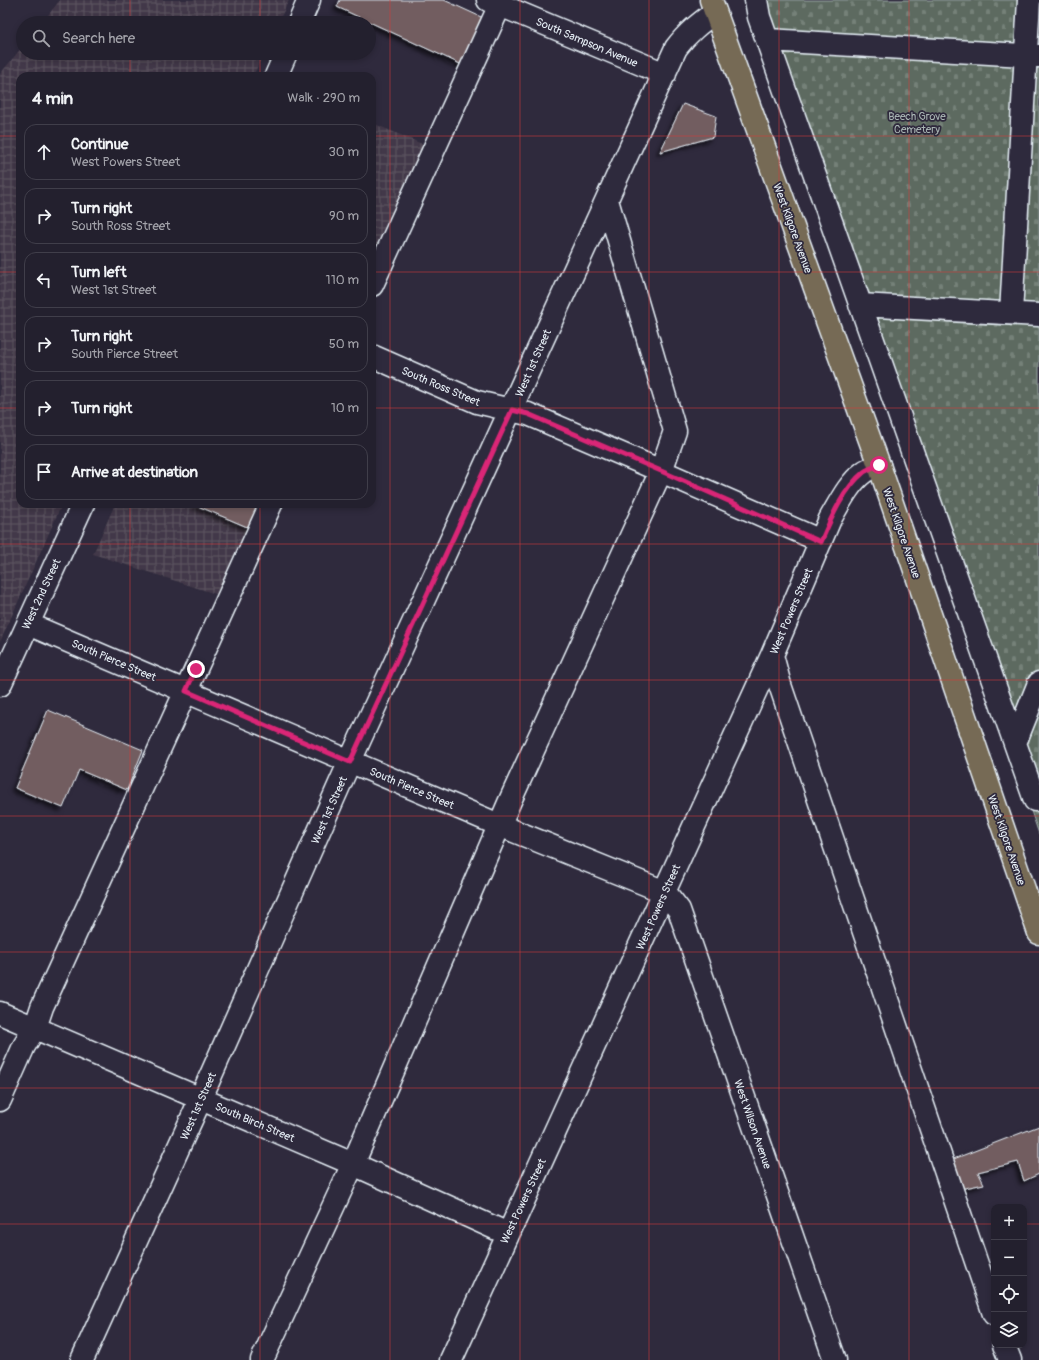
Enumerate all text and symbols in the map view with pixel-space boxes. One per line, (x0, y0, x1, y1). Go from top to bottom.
street label: South Sampson Avenue (534, 15, 640, 70)
search box (16, 16, 376, 60)
icon: search (30, 27, 52, 49)
text: Search here (62, 29, 135, 48)
text: 4 min (32, 88, 73, 109)
text: Walk · 290 m (287, 90, 360, 106)
park label: Beech Grove Cemetery (888, 110, 946, 136)
text: Continue (71, 135, 129, 154)
icon: ahead (33, 141, 55, 163)
text: 30 m (329, 144, 359, 160)
text: West Powers Street (71, 154, 180, 170)
street label: West Kilgore Avenue (770, 182, 815, 275)
text: Turn right (71, 199, 132, 218)
icon: right (33, 205, 55, 227)
text: 90 m (329, 208, 359, 224)
text: South Ross Street (71, 218, 170, 234)
text: Turn left (71, 263, 127, 282)
icon: left (33, 269, 55, 291)
text: 110 m (326, 272, 359, 288)
text: West 1st Street (71, 282, 157, 298)
text: Turn right (71, 327, 132, 346)
street label: West 1st Street (513, 327, 554, 399)
icon: right (33, 333, 55, 355)
text: 50 m (329, 336, 359, 352)
text: South Pierce Street (71, 346, 178, 362)
street label: South Ross Street (400, 364, 483, 409)
icon: right (33, 397, 55, 419)
text: Turn right (71, 399, 132, 418)
text: 10 m (331, 400, 359, 416)
route start (870, 456, 888, 474)
icon: arrive (33, 461, 55, 483)
text: Arrive at destination (71, 463, 198, 482)
street label: West Kilgore Avenue (880, 486, 923, 581)
street label: West 2nd Street (19, 556, 64, 632)
street label: West Powers Street (767, 566, 816, 656)
street label: South Pierce Street (70, 637, 158, 684)
route end (187, 660, 205, 678)
street label: South Pierce Street (368, 765, 456, 812)
street label: West 1st Street (309, 774, 350, 846)
street label: West Kilgore Avenue (985, 793, 1028, 888)
street label: West Powers Street (634, 862, 683, 952)
street label: West 1st Street (178, 1070, 219, 1142)
street label: West Wilson Avenue (731, 1078, 774, 1171)
street label: South Birch Street (213, 1100, 297, 1145)
street label: West Powers Street (498, 1156, 549, 1246)
map controls (991, 1204, 1027, 1348)
button: + (991, 1204, 1027, 1240)
button: − (991, 1240, 1027, 1276)
button: locate (991, 1276, 1027, 1312)
button: layers (991, 1312, 1027, 1348)

